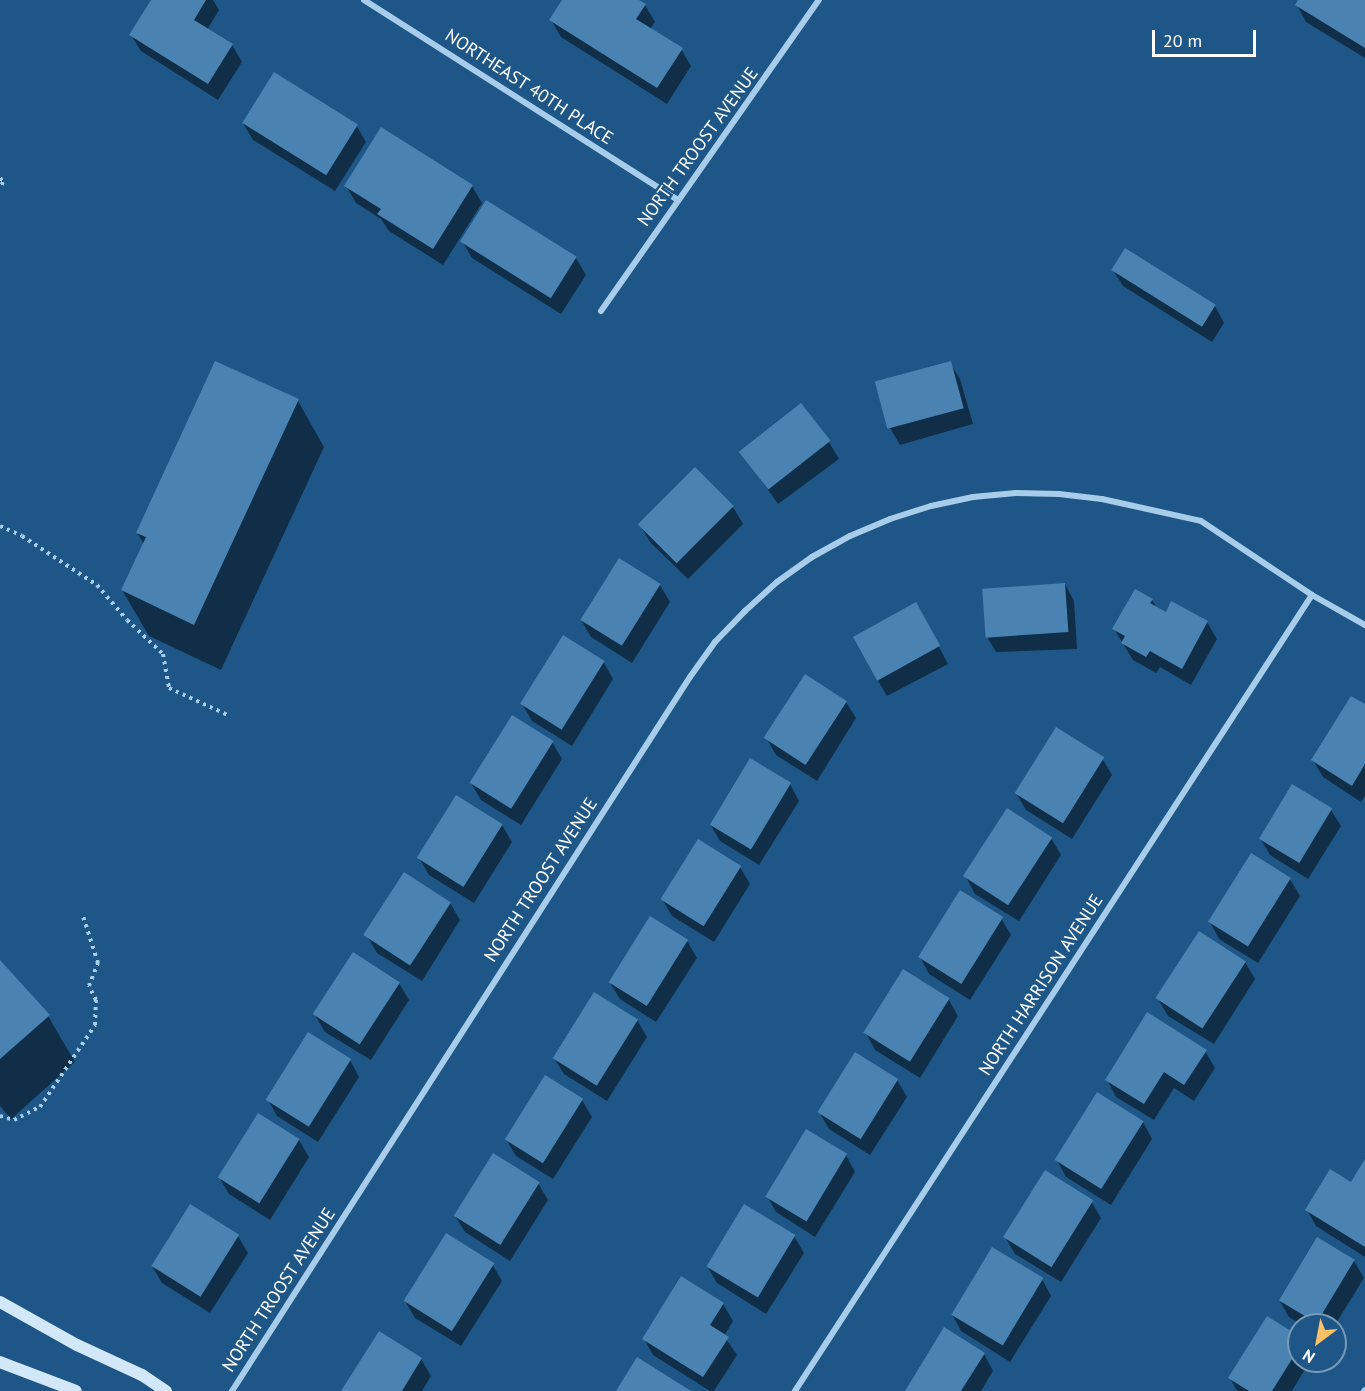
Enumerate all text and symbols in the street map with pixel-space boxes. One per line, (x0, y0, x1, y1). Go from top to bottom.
scale bar (1155, 18, 1258, 56)
street label: NORTHEAST 40TH PLACE (441, 24, 617, 150)
text: 20 m (1163, 29, 1202, 52)
street label: NORTH TROOST AVENUE (633, 63, 763, 231)
street label: NORTH TROOST AVENUE (479, 793, 603, 967)
street label: NORTH HARRISON AVENUE (974, 890, 1108, 1080)
street label: NORTH TROOST AVENUE (217, 1203, 341, 1377)
north arrow (1287, 1313, 1347, 1373)
text: N (1299, 1345, 1318, 1368)

